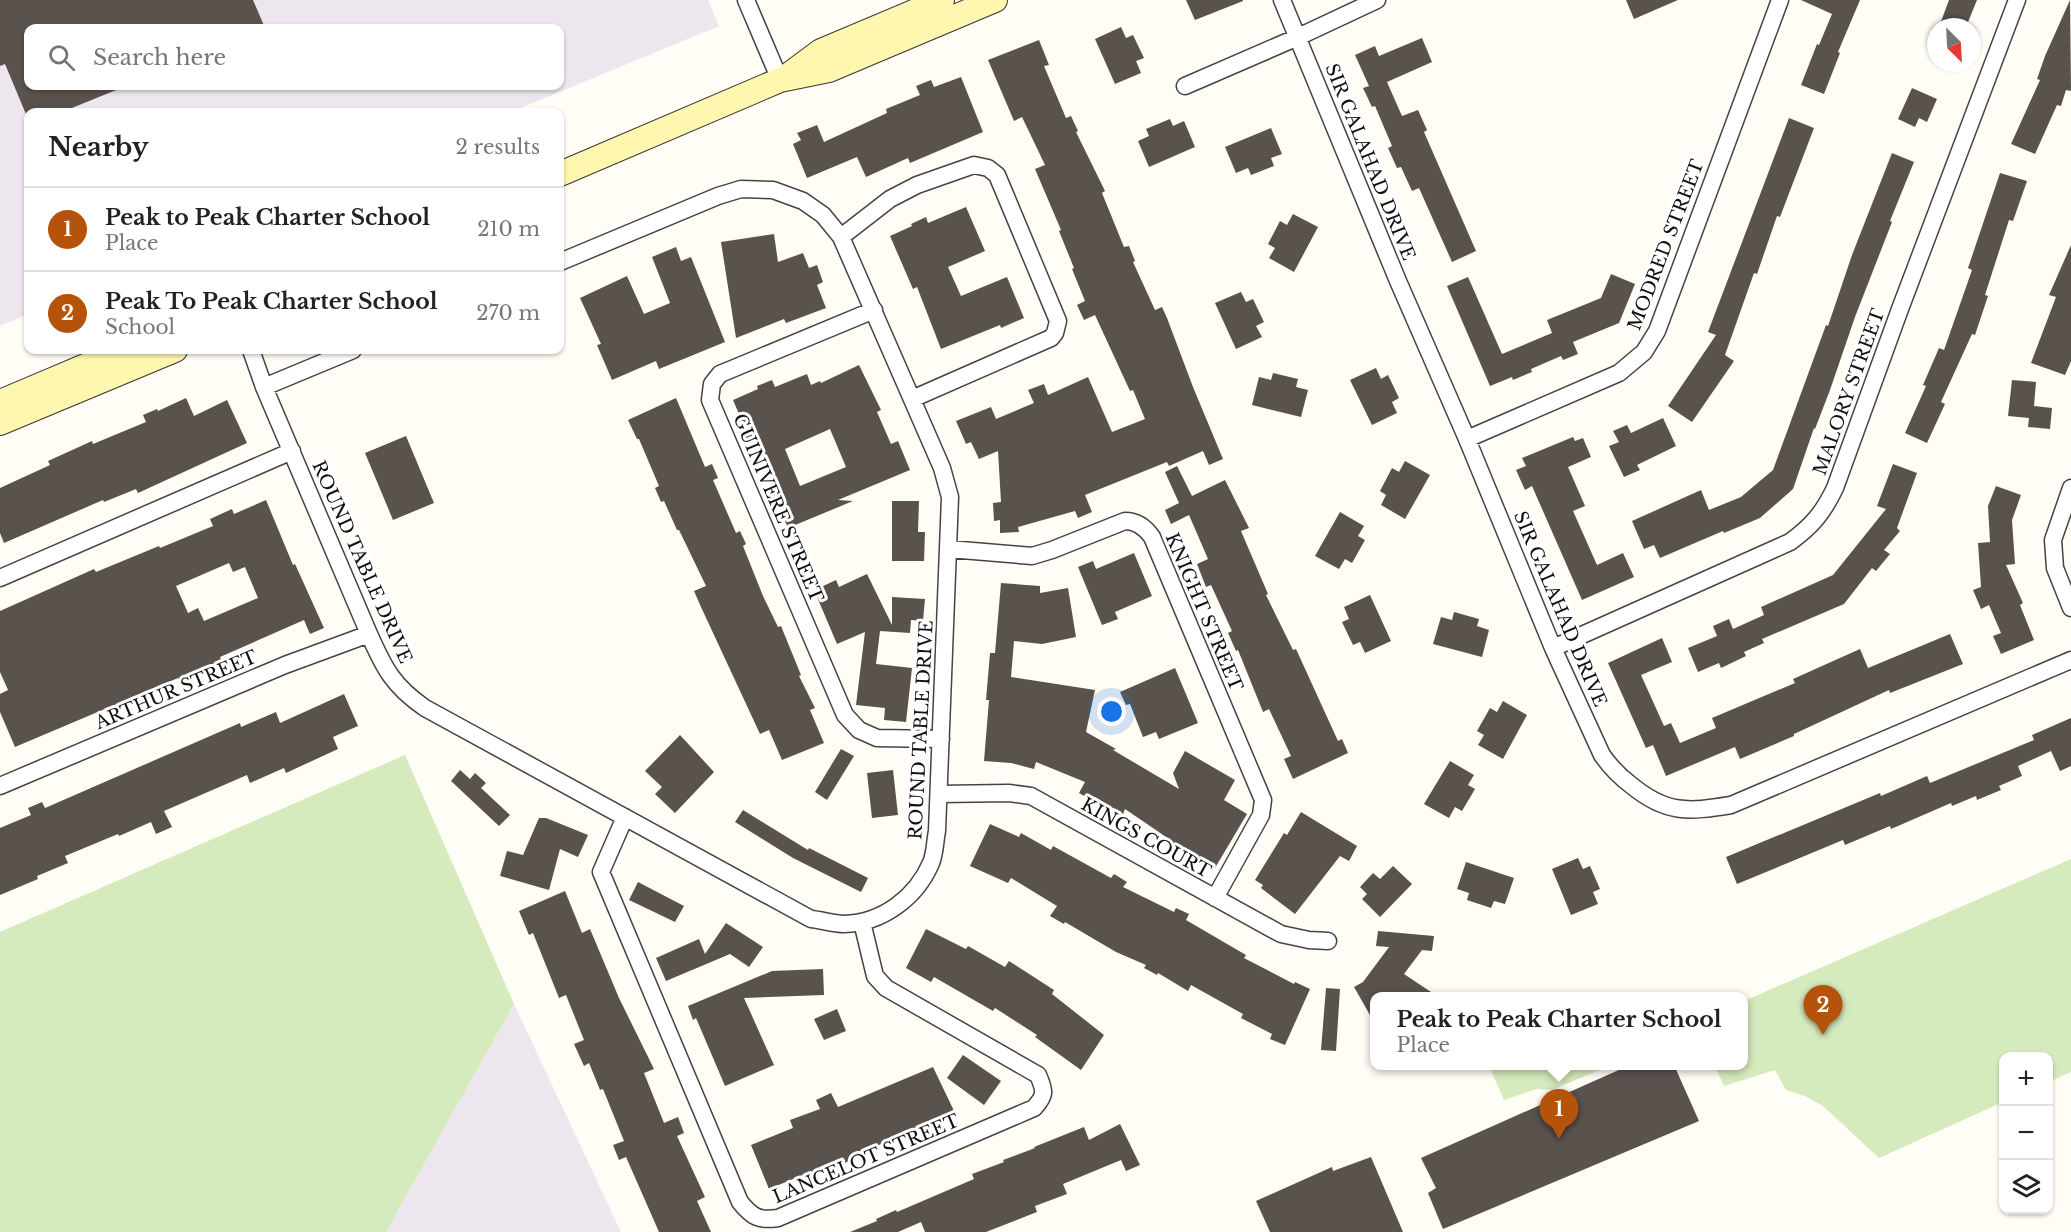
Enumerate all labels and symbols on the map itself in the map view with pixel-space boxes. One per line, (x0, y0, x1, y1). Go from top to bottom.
north arrow (1927, 18, 1981, 72)
street label: SIR GALAHAD DRIVE (1320, 60, 1420, 264)
street label: MODRED STREET (1623, 156, 1709, 333)
street label: MALORY STREET (1809, 305, 1889, 478)
street label: GUINIVERE STREET (728, 410, 828, 606)
street label: ROUND TABLE DRIVE (307, 457, 417, 667)
street label: SIR GALAHAD DRIVE (1509, 508, 1611, 710)
street label: KNIGHT STREET (1161, 530, 1247, 695)
street label: ROUND TABLE DRIVE (904, 620, 938, 840)
street label: ARTHUR STREET (91, 646, 261, 734)
your location (1097, 697, 1126, 726)
street label: KINGS COURT (1077, 793, 1215, 883)
pin: 2 (1804, 986, 1842, 1035)
pin: 1 (1540, 1090, 1578, 1139)
street label: LANCELOT STREET (770, 1110, 963, 1208)

